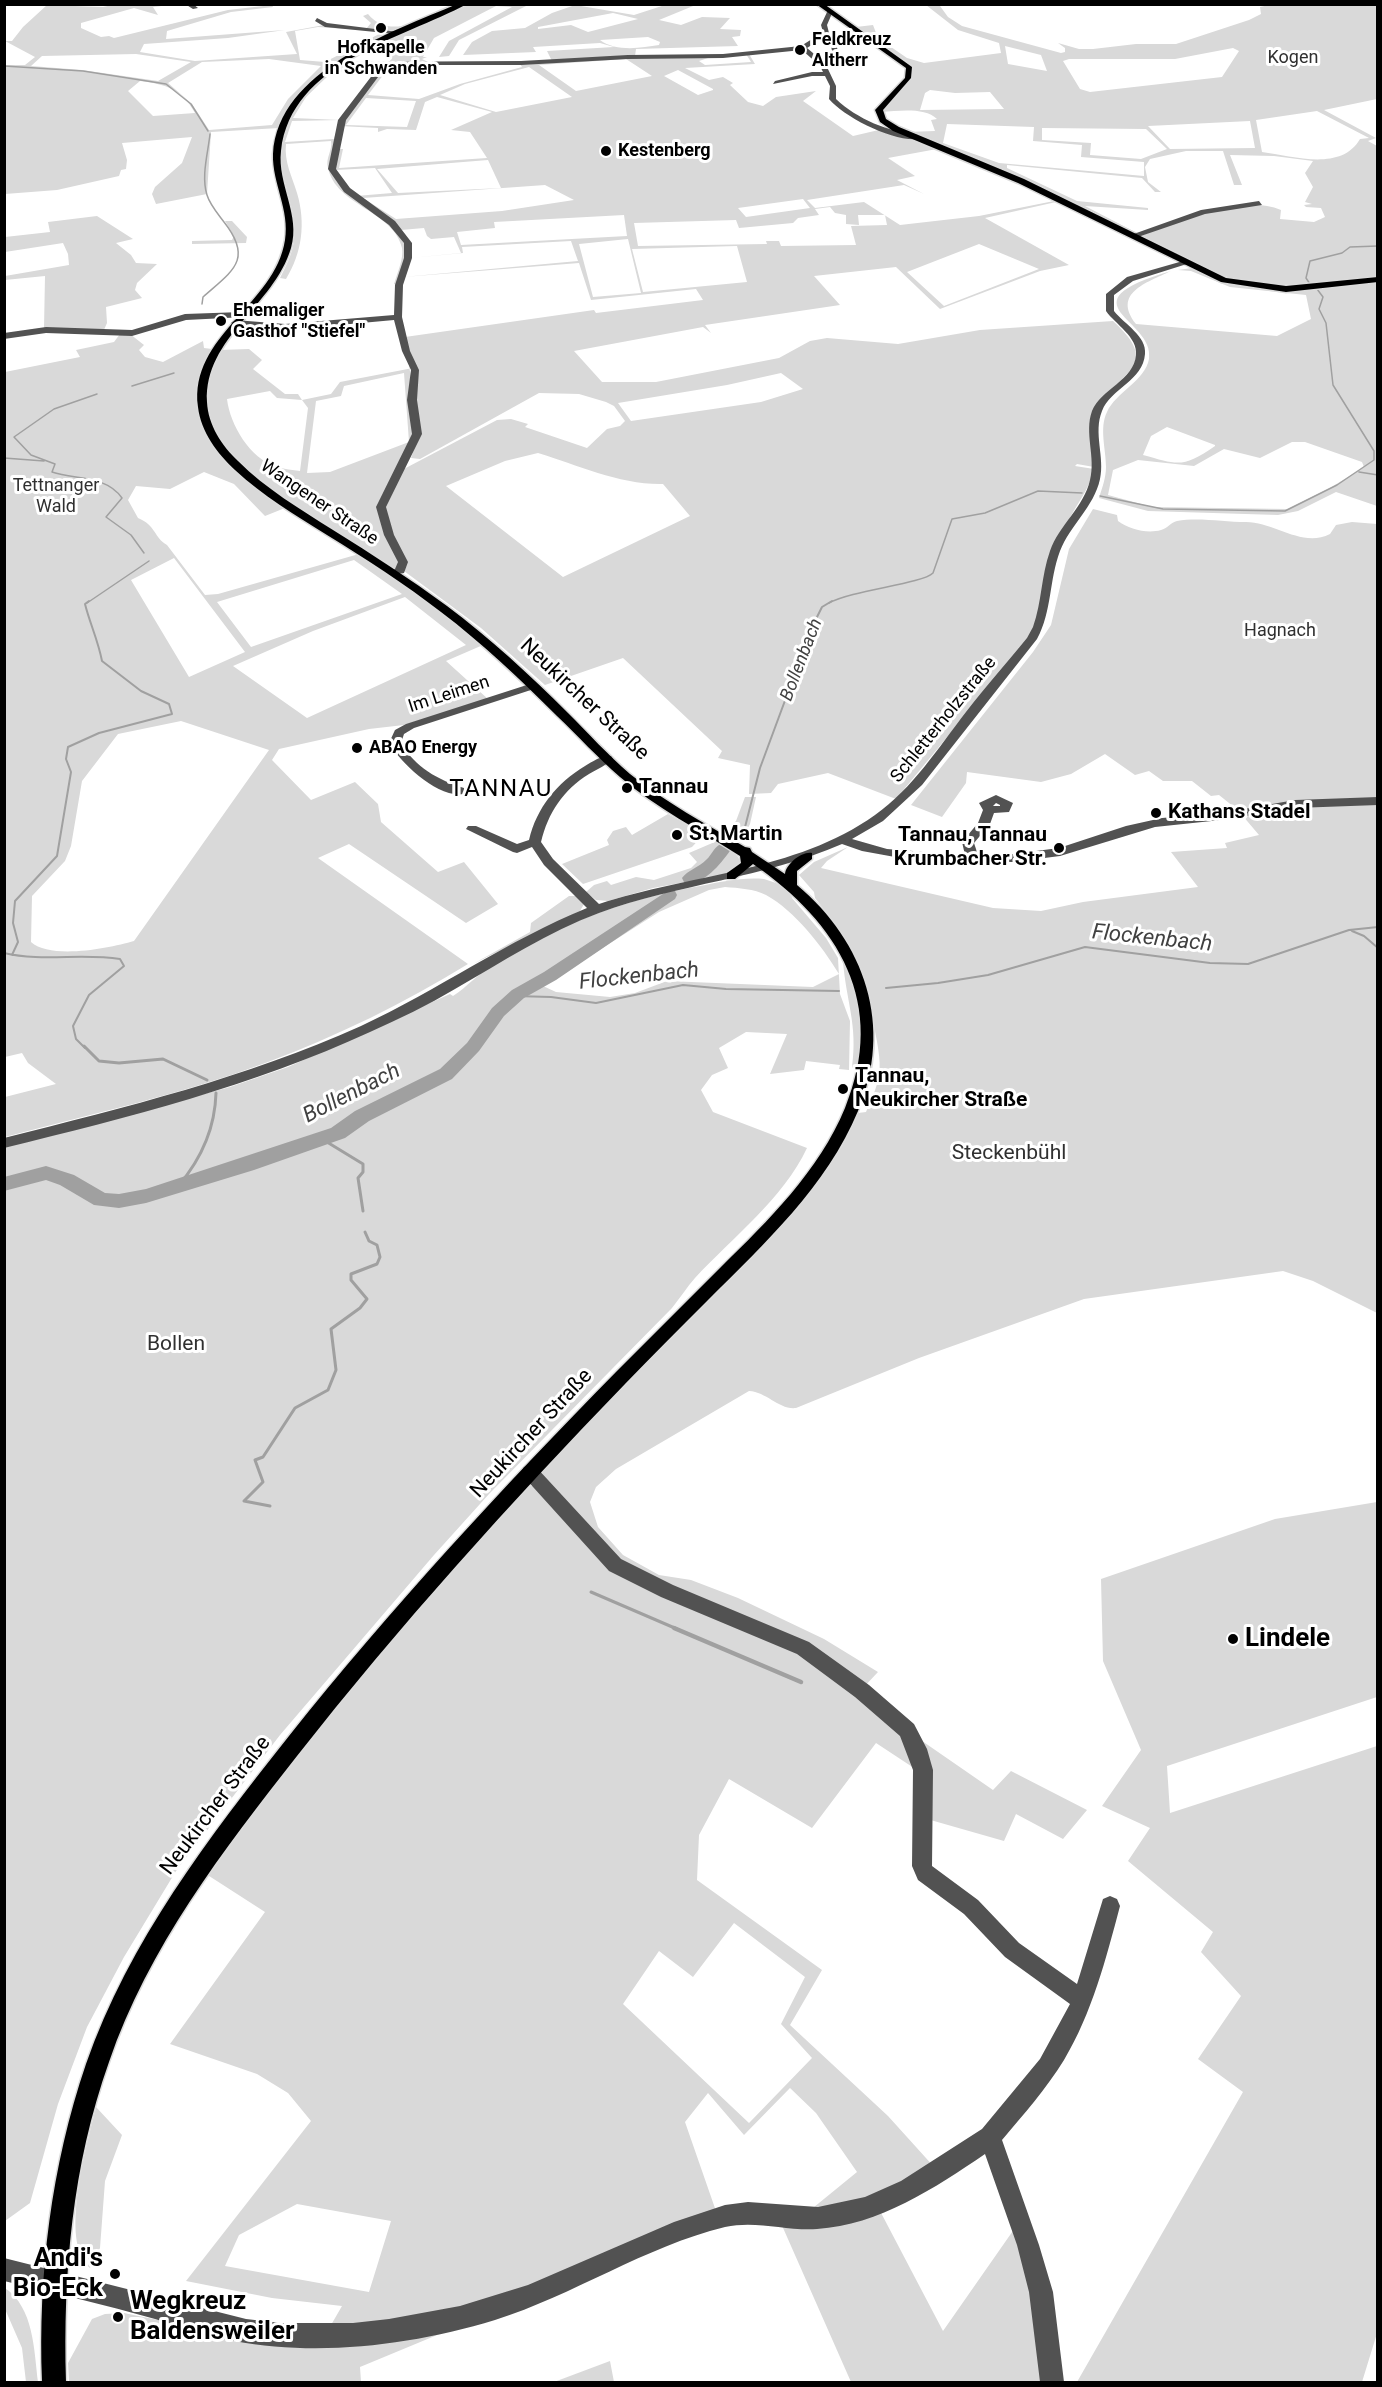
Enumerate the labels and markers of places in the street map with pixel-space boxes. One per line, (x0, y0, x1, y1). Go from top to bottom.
marker: Hofkapelle in Schwanden (374, 21, 388, 35)
place label: Feldkreuz Altherr (812, 29, 891, 72)
place label: Hofkapelle in Schwanden (325, 37, 437, 80)
marker: Feldkreuz Altherr (793, 43, 807, 57)
place label: Kestenberg (618, 140, 711, 162)
marker: Kestenberg (599, 144, 613, 158)
place label: Ehemaliger Gasthof "Stiefel" (233, 300, 365, 342)
marker: Ehemaliger Gasthof "Stiefel" (214, 314, 228, 328)
place label: ABAO Energy (369, 737, 477, 759)
marker: ABAO Energy (350, 741, 364, 755)
place label: Tannau (639, 775, 708, 801)
marker: Tannau (620, 781, 634, 795)
place label: Kathans Stadel (1168, 800, 1310, 826)
marker: Kathans Stadel (1149, 806, 1163, 820)
place label: St. Martin (689, 822, 783, 848)
place label: Tannau, Tannau Krumbacher Str. (894, 823, 1047, 873)
marker: St. Martin (670, 828, 684, 842)
marker: Tannau, Tannau Krumbacher Str. (1052, 841, 1066, 855)
place label: Tannau, Neukircher Straße (855, 1064, 1027, 1114)
marker: Tannau, Neukircher Straße (836, 1082, 850, 1096)
place label: Lindele (1245, 1623, 1330, 1655)
marker: Lindele (1226, 1632, 1240, 1646)
place label: Andi's Bio-Eck (13, 2243, 103, 2304)
marker: Andi's Bio-Eck (108, 2267, 122, 2281)
place label: Wegkreuz Baldensweiler (130, 2286, 294, 2348)
marker: Wegkreuz Baldensweiler (111, 2310, 125, 2324)

